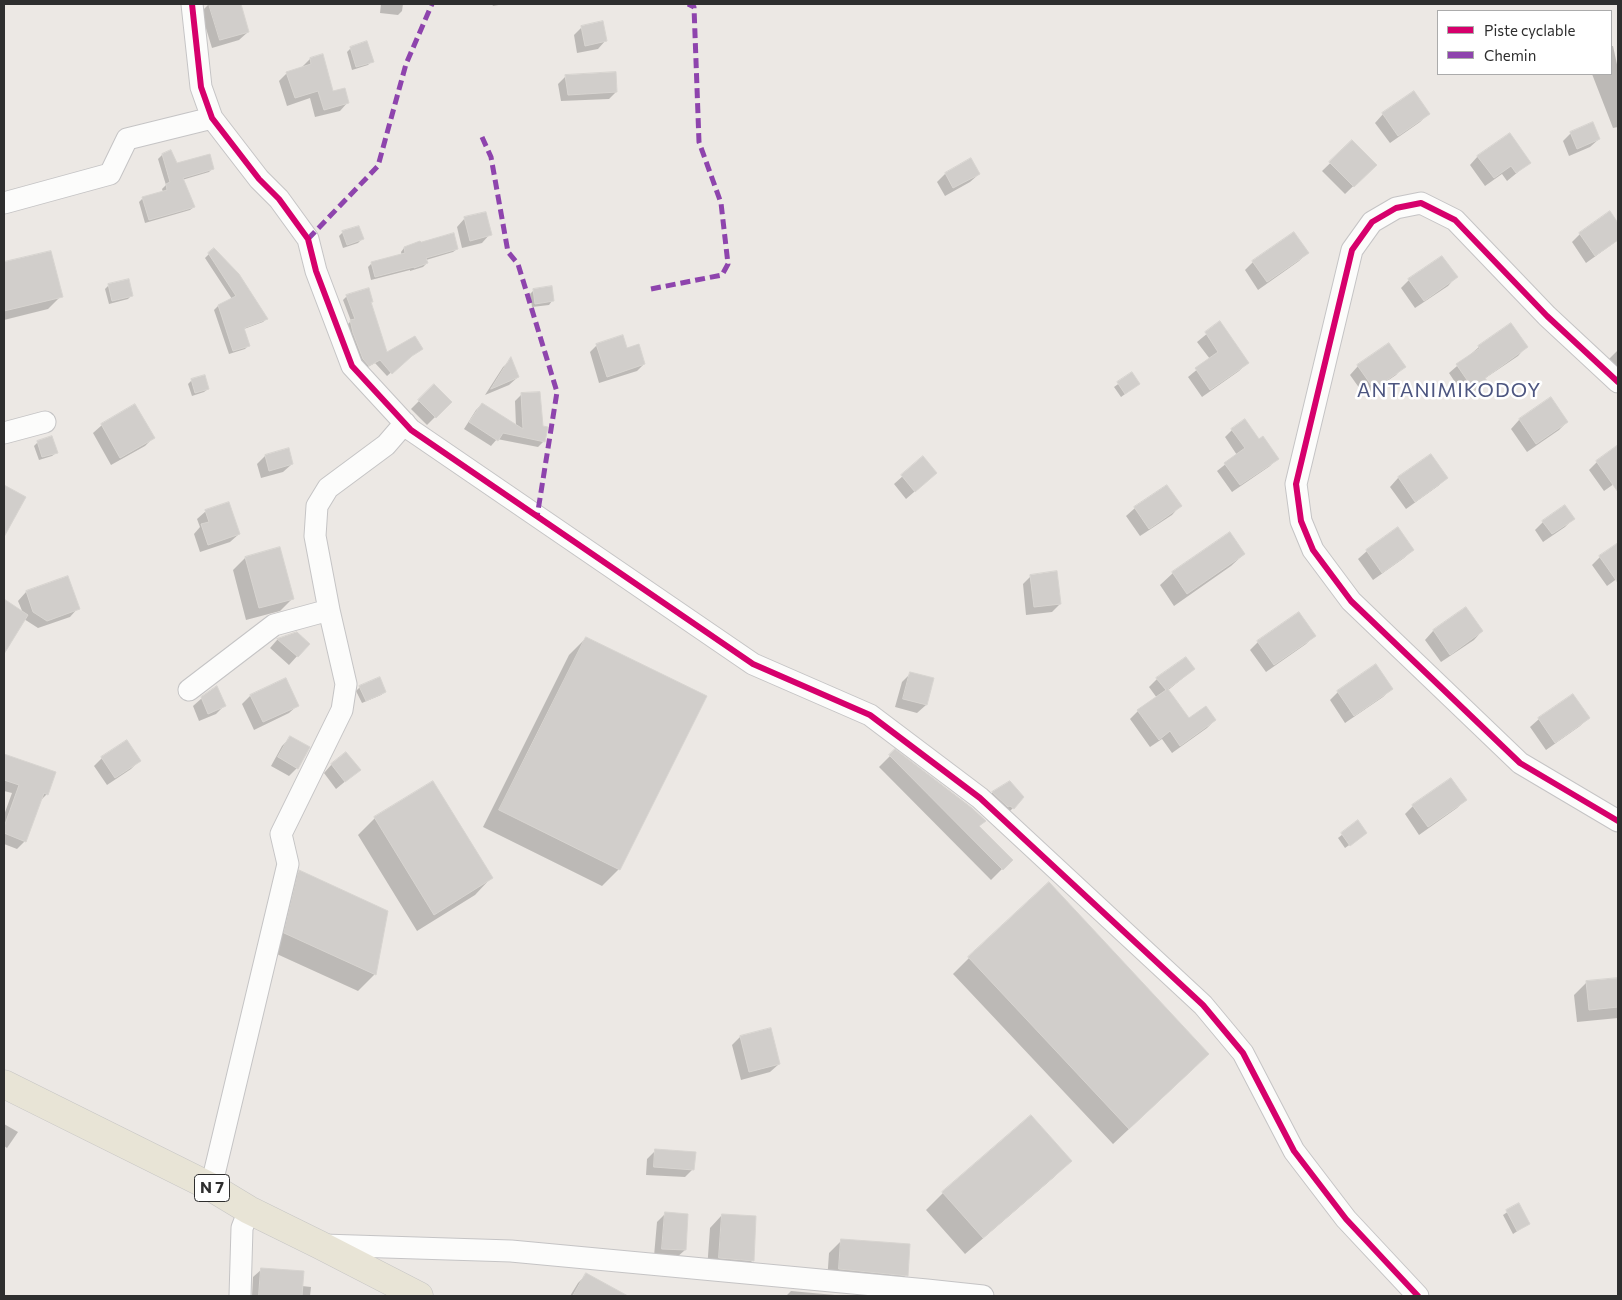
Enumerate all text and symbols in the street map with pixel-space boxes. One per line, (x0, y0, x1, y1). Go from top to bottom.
legend (1437, 10, 1612, 75)
text: Piste cyclable (1484, 21, 1575, 39)
text: Chemin (1484, 46, 1536, 64)
district label: ANTANIMIKODOY (1355, 378, 1543, 402)
road number: N 7 (194, 1174, 230, 1202)

